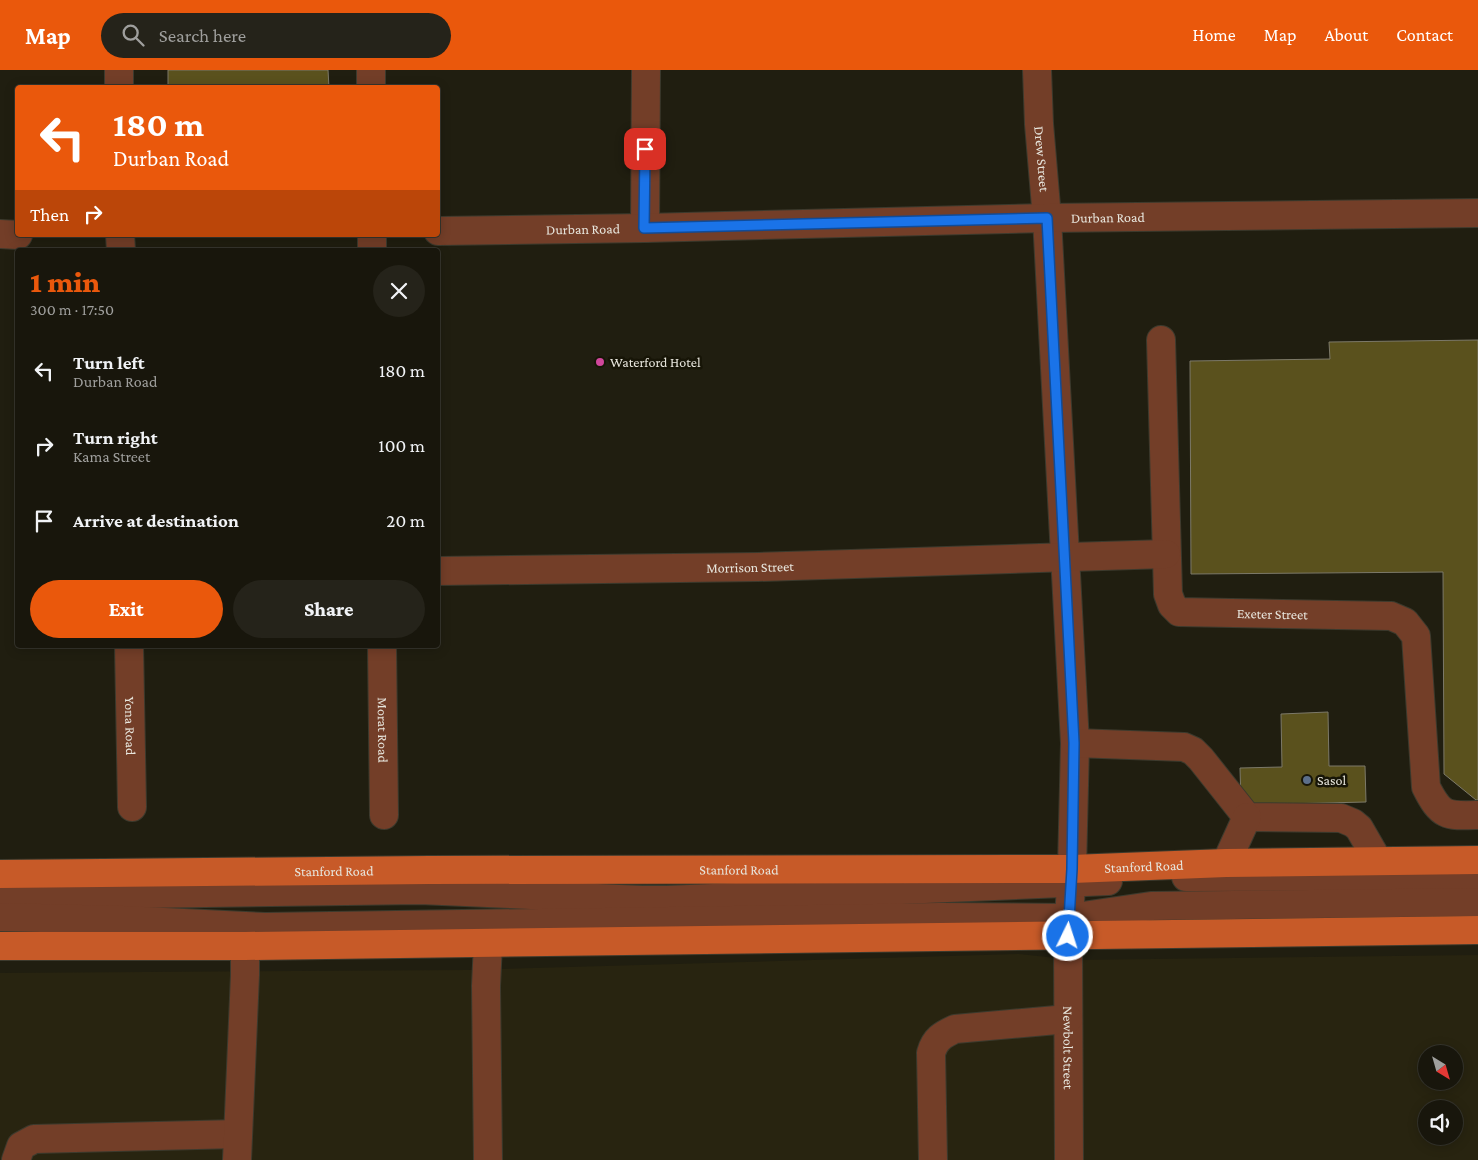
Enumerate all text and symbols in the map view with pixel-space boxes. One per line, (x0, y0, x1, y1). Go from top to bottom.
search box (101, 13, 451, 58)
icon: search (119, 21, 147, 49)
text: Map (25, 22, 71, 49)
text: Search here (159, 25, 246, 46)
text: Home (1193, 25, 1236, 45)
text: Map (1264, 25, 1296, 45)
text: About (1324, 25, 1368, 45)
text: Contact (1396, 25, 1453, 45)
icon: left (30, 105, 95, 170)
text: 180 m (113, 105, 204, 144)
street label: Drew Street (1031, 125, 1053, 193)
pin (624, 128, 666, 170)
icon: arrive (631, 135, 659, 163)
text: Durban Road (113, 146, 229, 171)
icon: right (79, 200, 107, 228)
text: Then (30, 204, 69, 225)
street label: Durban Road (1071, 209, 1146, 226)
street label: Durban Road (546, 220, 621, 237)
text: 1 min (30, 265, 100, 298)
button: close (373, 265, 425, 317)
text: 300 m · 17:50 (30, 301, 114, 318)
text: Turn left (73, 352, 145, 373)
place label: Waterford Hotel (610, 354, 701, 370)
marker: Waterford Hotel (594, 356, 606, 368)
icon: left (30, 357, 58, 385)
text: 180 m (379, 360, 425, 381)
text: Durban Road (73, 373, 157, 390)
text: Turn right (73, 427, 158, 448)
icon: right (30, 432, 58, 460)
text: 100 m (378, 435, 425, 456)
text: Kama Street (73, 448, 150, 465)
icon: arrive (30, 507, 58, 535)
text: Arrive at destination (73, 510, 239, 531)
text: 20 m (386, 510, 425, 531)
street label: Morrison Street (706, 558, 794, 576)
button: Exit (30, 580, 223, 638)
button: Share (233, 580, 425, 638)
street label: Exeter Street (1237, 605, 1308, 622)
street label: Yona Road (122, 697, 139, 756)
street label: Morat Road (375, 697, 391, 763)
place label: Sasol (1317, 772, 1346, 788)
marker: Sasol (1301, 774, 1313, 786)
street label: Stanford Road (1104, 857, 1184, 876)
street label: Stanford Road (699, 861, 779, 878)
street label: Stanford Road (294, 863, 374, 879)
position arrow (1041, 909, 1093, 961)
street label: Newbolt Street (1060, 1006, 1077, 1090)
north arrow (1418, 1045, 1462, 1090)
map controls (1418, 1045, 1463, 1145)
button: sound (1418, 1100, 1463, 1145)

